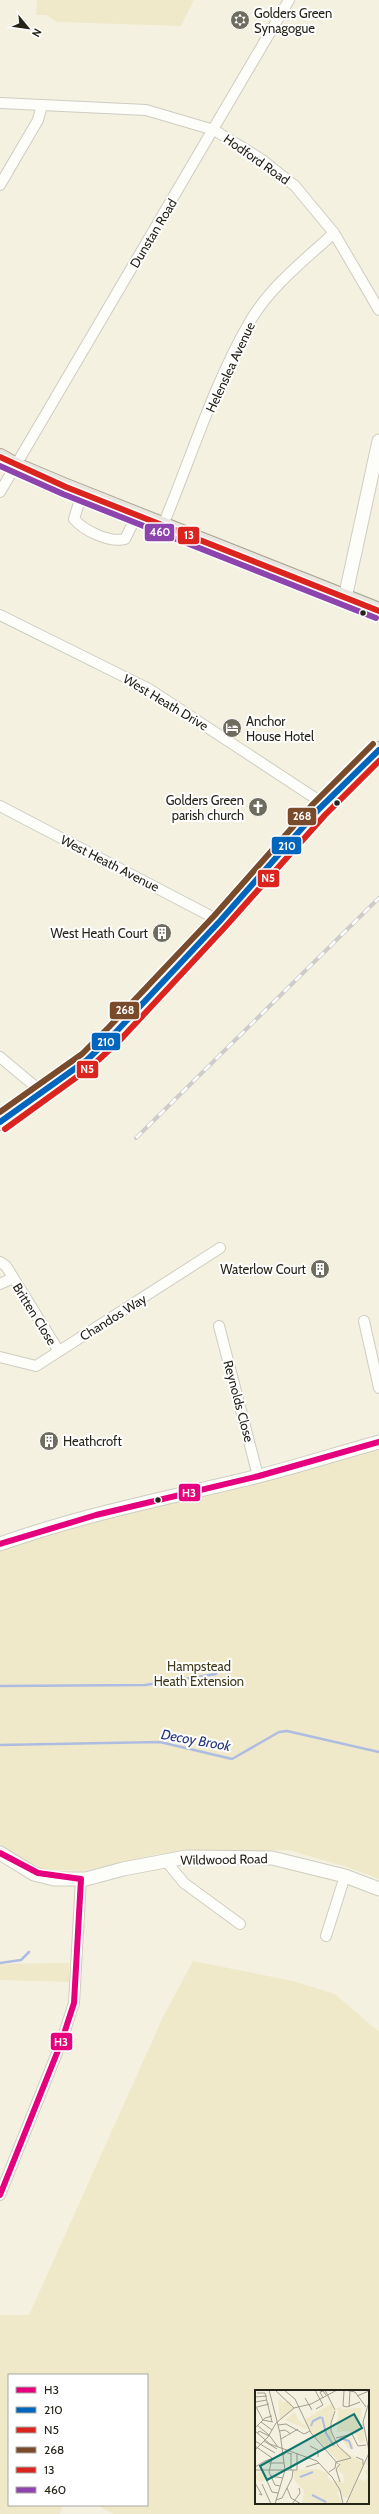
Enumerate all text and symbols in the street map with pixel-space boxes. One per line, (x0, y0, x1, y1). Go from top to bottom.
place label: Golders Green Synagogue (254, 5, 332, 36)
north arrow (8, 8, 48, 48)
synagogue icon: Golders Green Synagogue (229, 9, 251, 31)
text: N (29, 26, 45, 40)
street label: Hodford Road (221, 130, 293, 188)
street label: Dunstan Road (126, 196, 180, 270)
street label: Helenslea Avenue (202, 319, 258, 415)
line badge: 460 (144, 523, 175, 542)
text: 460 (150, 525, 171, 539)
line badge: 13 (177, 526, 200, 545)
text: 13 (184, 528, 194, 542)
unlabelled marker (358, 608, 368, 618)
street label: West Heath Drive (121, 670, 212, 734)
place label: Anchor House Hotel (246, 713, 314, 744)
hotel icon: Anchor House Hotel (221, 717, 243, 739)
place label: Golders Green parish church (166, 792, 244, 823)
church icon: Golders Green parish church (247, 796, 269, 818)
unlabelled marker (332, 798, 342, 808)
line badge: 268 (287, 807, 317, 826)
text: 268 (293, 809, 312, 823)
street label: West Heath Avenue (58, 831, 162, 895)
line badge: 210 (271, 836, 302, 855)
text: 210 (278, 839, 296, 853)
line badge: N5 (257, 869, 280, 888)
text: N5 (261, 871, 275, 885)
building icon: West Heath Court (151, 922, 173, 944)
place label: West Heath Court (50, 925, 149, 941)
line badge: 268 (109, 1001, 140, 1020)
text: 268 (116, 1003, 135, 1017)
line badge: 210 (91, 1032, 121, 1051)
text: 210 (97, 1035, 115, 1049)
line badge: N5 (76, 1060, 99, 1079)
text: N5 (80, 1062, 94, 1076)
building icon: Waterlow Court (309, 1258, 331, 1280)
place label: Waterlow Court (220, 1261, 307, 1277)
street label: Britten Close (10, 1280, 61, 1348)
street label: Chandos Way (77, 1290, 150, 1344)
street label: Reynolds Close (220, 1358, 258, 1444)
building icon: Heathcroft (38, 1430, 60, 1452)
place label: Heathcroft (63, 1433, 122, 1449)
line badge: H3 (178, 1483, 201, 1502)
text: H3 (182, 1486, 196, 1500)
unlabelled marker (153, 1495, 163, 1505)
park label: Hampstead Heath Extension (154, 1658, 244, 1689)
water label: Decoy Brook (160, 1725, 233, 1755)
street label: Wildwood Road (180, 1850, 268, 1868)
line badge: H3 (50, 2032, 73, 2051)
text: H3 (54, 2035, 68, 2049)
legend (8, 2374, 148, 2506)
text: H3 (44, 2382, 59, 2397)
inset map (255, 2390, 369, 2504)
text: 210 (44, 2402, 63, 2417)
text: N5 (44, 2422, 59, 2437)
text: 268 (44, 2442, 64, 2457)
text: 13 (44, 2462, 54, 2477)
text: 460 (44, 2482, 66, 2497)

